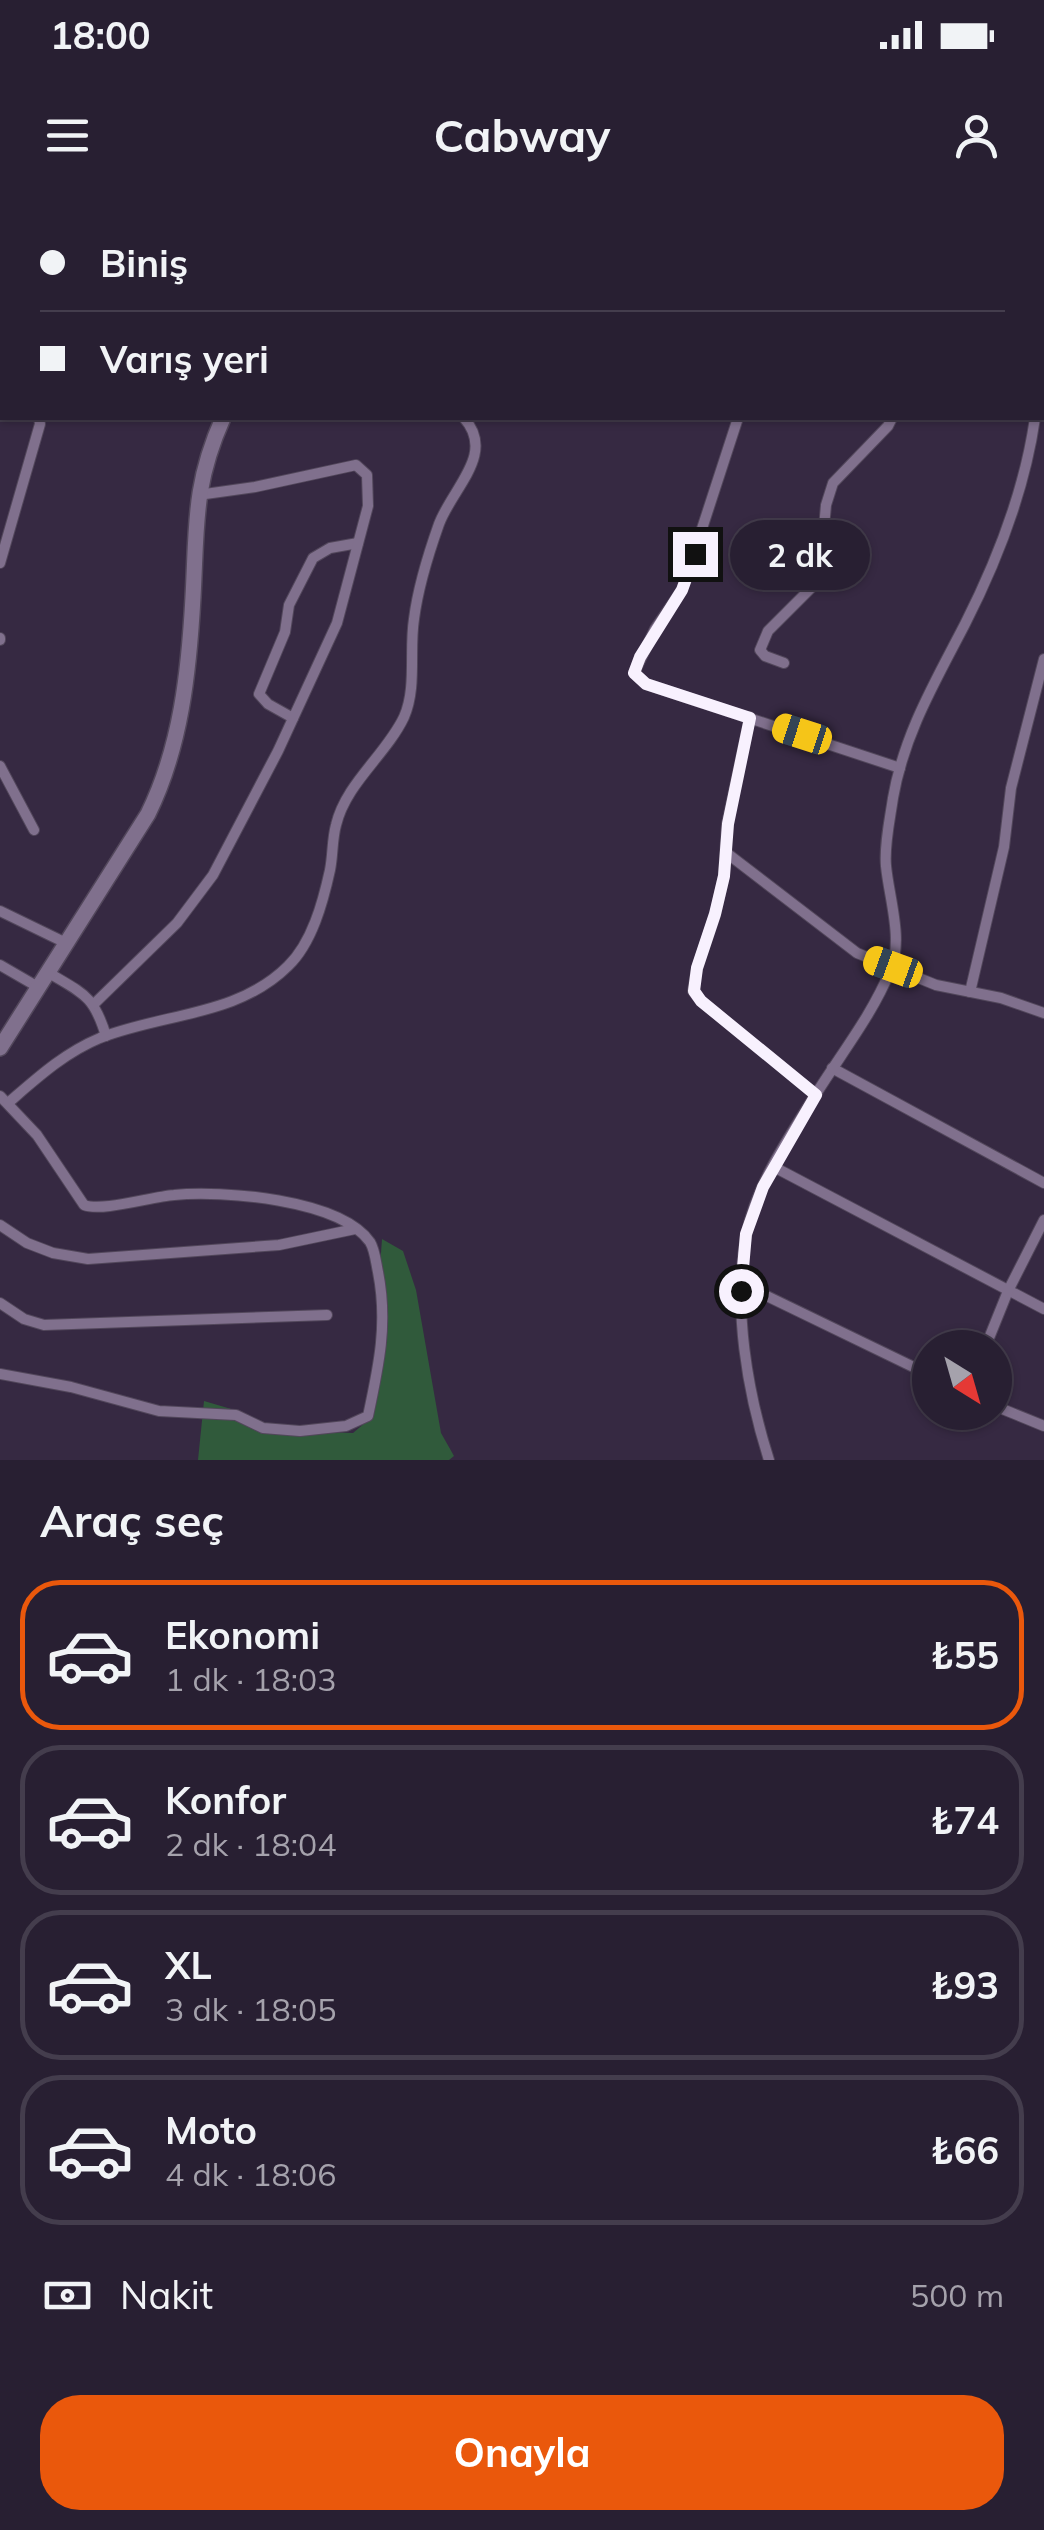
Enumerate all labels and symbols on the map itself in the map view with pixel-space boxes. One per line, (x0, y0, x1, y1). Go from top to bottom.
callout: 2 dk (730, 519, 870, 589)
route end (673, 532, 718, 577)
car (769, 710, 835, 758)
car (860, 943, 926, 991)
route start (719, 1269, 764, 1314)
north arrow (912, 1330, 1012, 1430)

